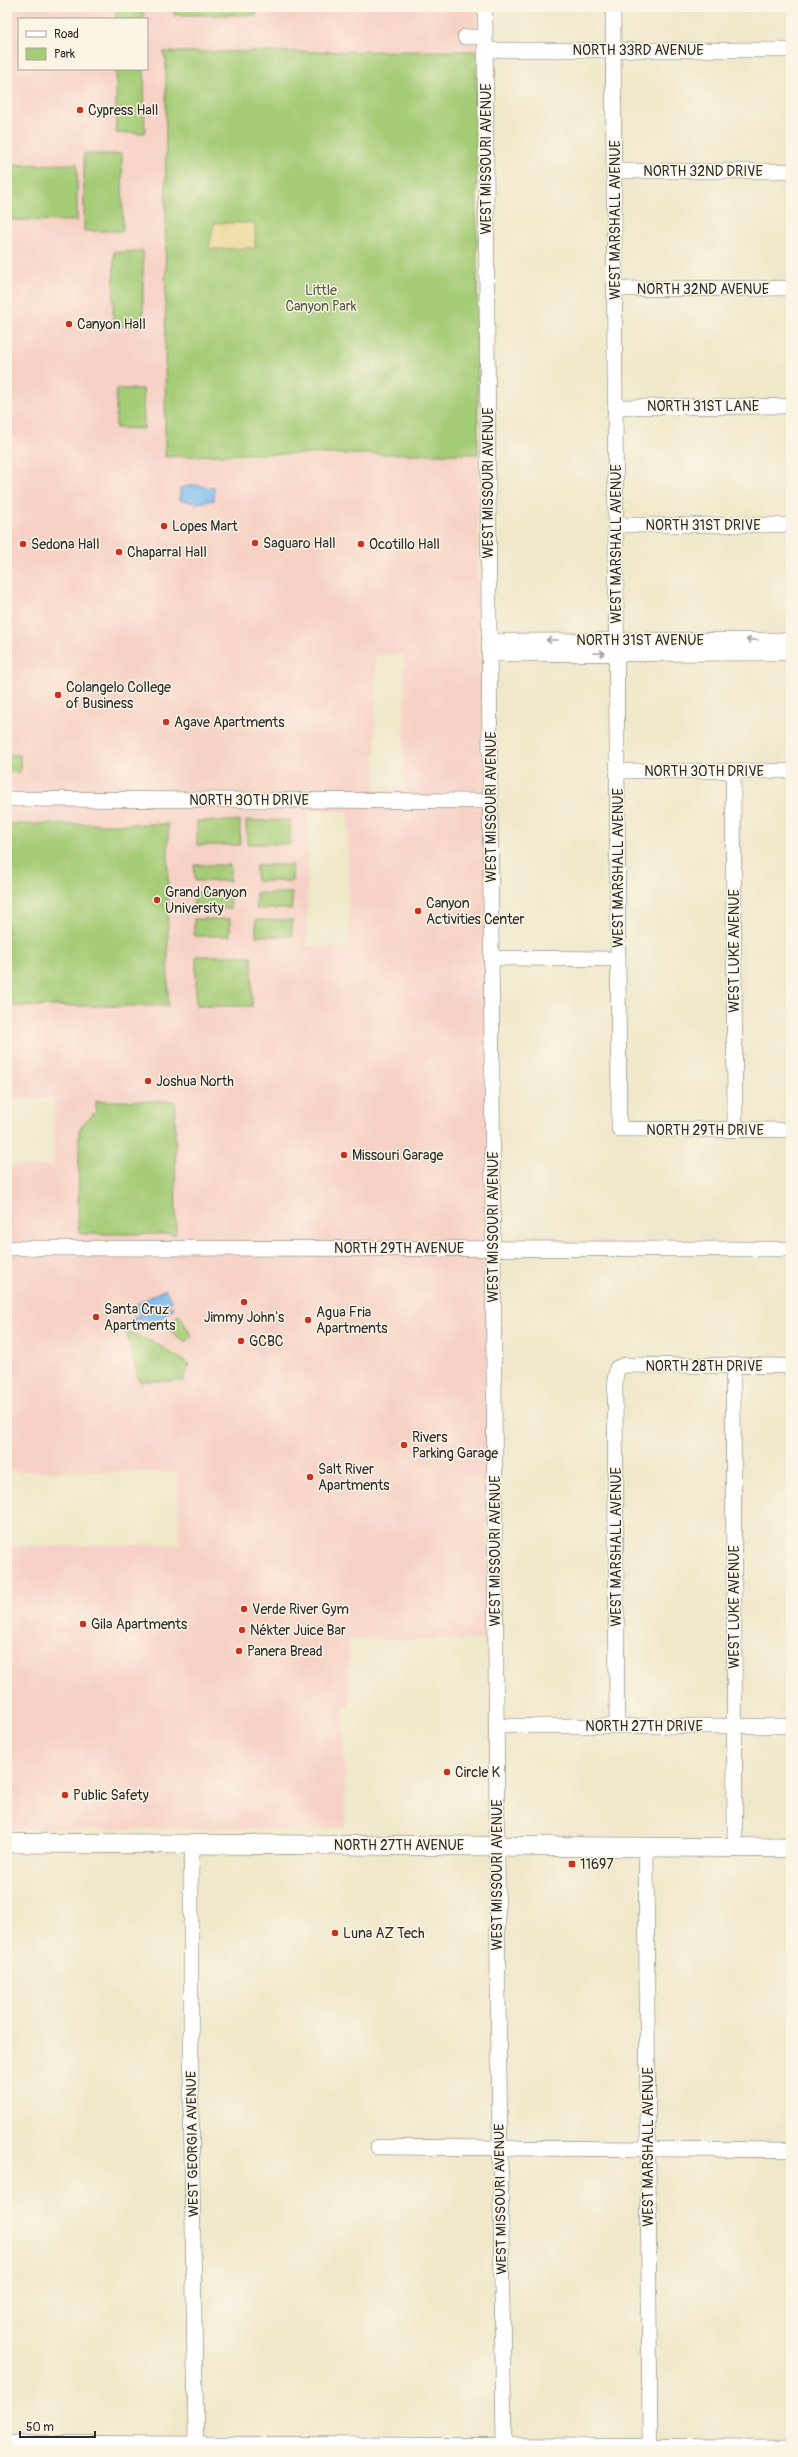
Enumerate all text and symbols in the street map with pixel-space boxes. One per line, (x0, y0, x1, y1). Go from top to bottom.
legend (18, 18, 148, 70)
text: Road (54, 27, 79, 42)
street label: NORTH 33RD AVENUE (573, 42, 703, 59)
text: Park (54, 47, 75, 62)
street label: WEST MISSOURI AVENUE (478, 83, 495, 235)
place label: Cypress Hall (88, 102, 158, 119)
marker: Cypress Hall (75, 105, 85, 115)
street label: WEST MARSHALL AVENUE (607, 140, 624, 300)
street label: NORTH 32ND DRIVE (643, 163, 763, 180)
street label: NORTH 32ND AVENUE (637, 281, 769, 298)
park label: Little Canyon Park (285, 282, 357, 315)
place label: Canyon Hall (77, 316, 146, 333)
marker: Canyon Hall (64, 319, 74, 329)
street label: NORTH 31ST LANE (647, 398, 759, 415)
street label: WEST MISSOURI AVENUE (480, 407, 497, 559)
street label: WEST MARSHALL AVENUE (608, 464, 625, 624)
street label: NORTH 31ST DRIVE (646, 517, 760, 534)
place label: Lopes Mart (172, 518, 238, 535)
marker: Lopes Mart (159, 521, 169, 531)
place label: Saguaro Hall (263, 535, 336, 552)
place label: Sedona Hall (31, 536, 100, 553)
place label: Ocotillo Hall (369, 536, 440, 553)
marker: Saguaro Hall (250, 538, 260, 548)
marker: Sedona Hall (18, 539, 28, 549)
marker: Ocotillo Hall (356, 539, 366, 549)
place label: Chaparral Hall (127, 544, 207, 561)
marker: Chaparral Hall (114, 547, 124, 557)
street label: NORTH 31ST AVENUE (576, 632, 704, 649)
one-way arrow (546, 636, 559, 644)
one-way arrow (746, 636, 759, 644)
one-way arrow (592, 649, 605, 657)
place label: Colangelo College of Business (66, 679, 171, 712)
marker: Colangelo College of Business (53, 690, 63, 700)
place label: Agave Apartments (174, 714, 285, 731)
marker: Agave Apartments (161, 717, 171, 727)
street label: WEST MISSOURI AVENUE (483, 731, 500, 883)
street label: NORTH 30TH DRIVE (644, 763, 764, 780)
street label: WEST MARSHALL AVENUE (610, 788, 627, 948)
street label: NORTH 30TH DRIVE (189, 792, 309, 809)
place label: Grand Canyon University (165, 884, 247, 917)
street label: WEST LUKE AVENUE (726, 889, 743, 1013)
marker: Grand Canyon University (152, 895, 162, 905)
place label: Canyon Activities Center (426, 895, 524, 928)
marker: Canyon Activities Center (413, 906, 423, 916)
place label: Joshua North (156, 1073, 234, 1090)
marker: Joshua North (143, 1076, 153, 1086)
street label: NORTH 29TH DRIVE (646, 1122, 764, 1139)
place label: Missouri Garage (352, 1147, 444, 1164)
marker: Missouri Garage (339, 1150, 349, 1160)
street label: WEST MISSOURI AVENUE (485, 1151, 502, 1303)
street label: NORTH 29TH AVENUE (334, 1240, 464, 1257)
marker: Jimmy John's (239, 1297, 249, 1307)
place label: Santa Cruz Apartments (104, 1301, 176, 1334)
place label: Agua Fria Apartments (316, 1304, 388, 1337)
place label: Jimmy John's (204, 1309, 285, 1326)
marker: Santa Cruz Apartments (91, 1312, 101, 1322)
marker: Agua Fria Apartments (303, 1315, 313, 1325)
place label: GCBC (249, 1333, 284, 1350)
marker: GCBC (236, 1336, 246, 1346)
street label: NORTH 28TH DRIVE (645, 1358, 763, 1375)
place label: Rivers Parking Garage (412, 1429, 498, 1462)
marker: Rivers Parking Garage (399, 1440, 409, 1450)
place label: Salt River Apartments (318, 1461, 390, 1494)
street label: WEST MARSHALL AVENUE (608, 1467, 625, 1627)
marker: Salt River Apartments (305, 1472, 315, 1482)
street label: WEST MISSOURI AVENUE (487, 1475, 504, 1627)
street label: WEST LUKE AVENUE (726, 1545, 743, 1669)
place label: Verde River Gym (252, 1601, 349, 1618)
marker: Verde River Gym (239, 1604, 249, 1614)
place label: Gila Apartments (91, 1616, 188, 1633)
marker: Gila Apartments (78, 1619, 88, 1629)
place label: Nékter Juice Bar (250, 1622, 346, 1639)
marker: Nékter Juice Bar (237, 1625, 247, 1635)
place label: Panera Bread (247, 1643, 323, 1660)
marker: Panera Bread (234, 1646, 244, 1656)
street label: NORTH 27TH DRIVE (585, 1718, 703, 1735)
place label: Circle K (455, 1764, 501, 1781)
marker: Circle K (442, 1767, 452, 1777)
place label: Public Safety (73, 1787, 149, 1804)
marker: Public Safety (60, 1790, 70, 1800)
street label: WEST MISSOURI AVENUE (489, 1799, 506, 1951)
street label: NORTH 27TH AVENUE (334, 1837, 464, 1854)
place label: 11697 (580, 1856, 614, 1873)
marker: 11697 (567, 1859, 577, 1869)
place label: Luna AZ Tech (343, 1925, 425, 1942)
marker: Luna AZ Tech (330, 1928, 340, 1938)
street label: WEST MARSHALL AVENUE (640, 2067, 657, 2227)
street label: WEST GEORGIA AVENUE (183, 2071, 202, 2217)
street label: WEST MISSOURI AVENUE (491, 2123, 510, 2275)
scale bar (20, 2413, 95, 2439)
text: 50 m (26, 2420, 54, 2435)

